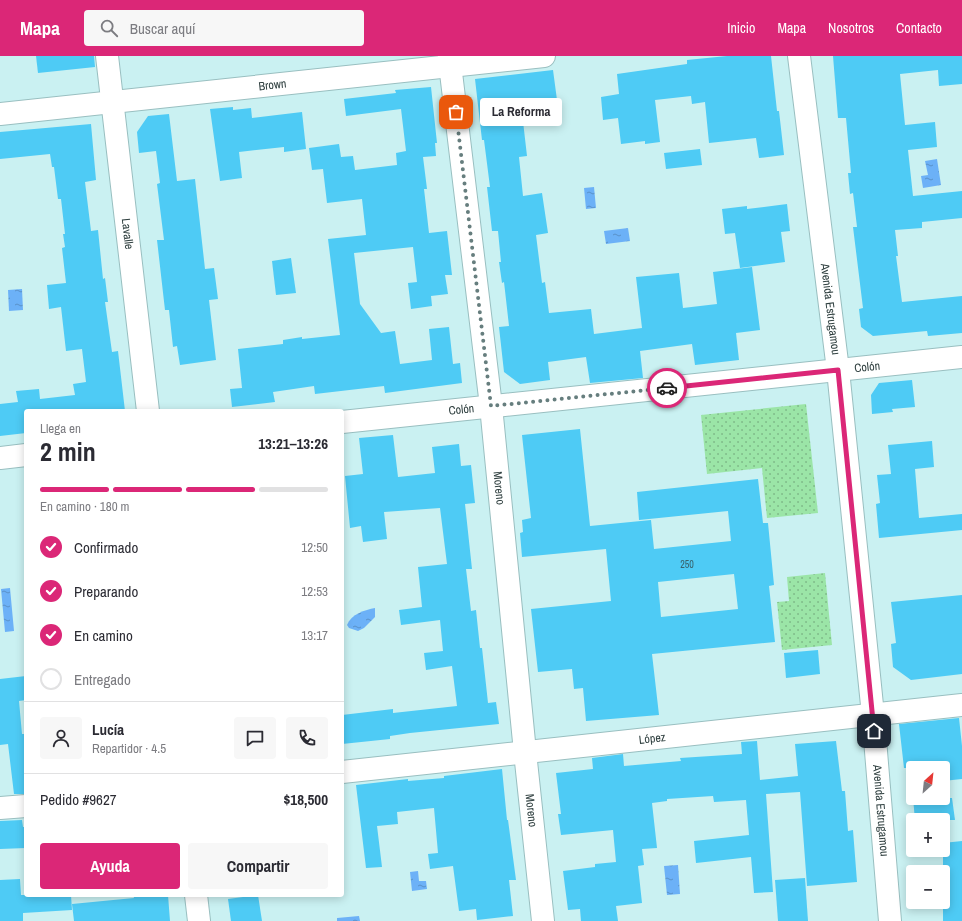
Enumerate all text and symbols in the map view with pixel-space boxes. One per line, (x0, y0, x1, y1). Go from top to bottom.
search box (84, 10, 364, 46)
text: Mapa (20, 15, 60, 41)
icon: search (98, 17, 120, 39)
text: Buscar aquí (130, 18, 195, 39)
text: Inicio (727, 19, 755, 37)
text: Mapa (777, 19, 806, 37)
text: Nosotros (828, 19, 874, 37)
text: Contacto (896, 19, 942, 37)
street label: Brown (258, 76, 287, 94)
pin (439, 95, 473, 129)
callout: La Reforma (480, 98, 562, 126)
icon: bag (445, 101, 467, 123)
text: La Reforma (492, 103, 550, 120)
street label: Lavalle (118, 217, 137, 250)
street label: Avenida Estrugamou (817, 261, 844, 356)
street label: Colón (853, 358, 881, 376)
courier (647, 368, 687, 408)
icon: car (656, 377, 678, 399)
street label: Colón (448, 400, 475, 419)
text: Llega en (40, 420, 81, 437)
text: 13:21–13:26 (258, 433, 328, 454)
text: 2 min (40, 434, 96, 469)
street label: Moreno (489, 471, 509, 506)
text: En camino · 180 m (40, 498, 129, 515)
icon: check (40, 536, 62, 558)
text: Confirmado (74, 537, 138, 558)
text: 12:50 (301, 539, 328, 556)
house number: 250 (680, 558, 694, 571)
icon: check (40, 580, 62, 602)
text: Preparando (74, 581, 138, 602)
text: 12:53 (301, 583, 328, 600)
icon: check (40, 624, 62, 646)
text: En camino (74, 625, 133, 646)
text: 13:17 (301, 627, 328, 644)
text: Entregado (74, 669, 131, 690)
pin (857, 714, 891, 748)
button: person (40, 717, 82, 759)
button: chat (234, 717, 276, 759)
button: phone (286, 717, 328, 759)
text: Lucía (92, 719, 124, 740)
icon: home (863, 720, 885, 742)
street label: López (638, 729, 666, 748)
text: Repartidor · 4.5 (92, 740, 166, 757)
north arrow (906, 761, 950, 805)
map controls (906, 761, 950, 909)
street label: Avenida Estrugamou (869, 763, 893, 857)
text: Pedido #9627 (40, 789, 117, 810)
text: $18,500 (284, 789, 328, 810)
street label: Moreno (522, 793, 541, 828)
button: + (906, 813, 950, 857)
button: Ayuda (40, 843, 180, 889)
button: Compartir (188, 843, 328, 889)
button: − (906, 865, 950, 909)

